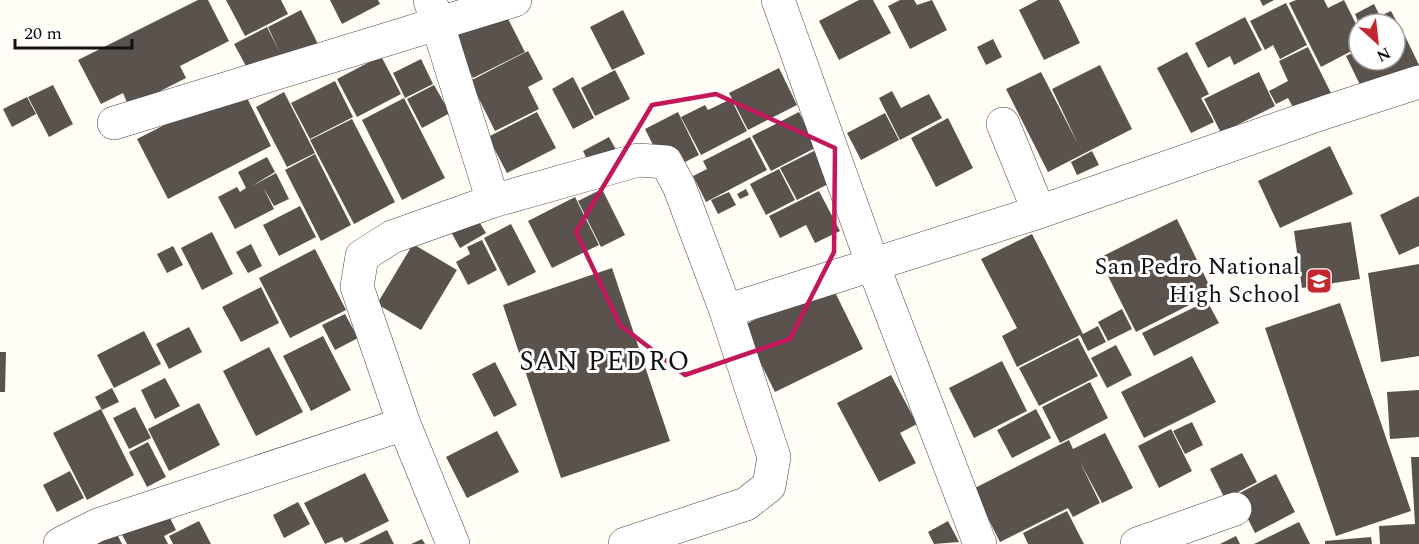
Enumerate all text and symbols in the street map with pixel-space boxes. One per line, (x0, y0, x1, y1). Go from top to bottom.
scale bar (15, 12, 132, 50)
north arrow (1347, 12, 1407, 72)
text: 20 m (24, 20, 62, 47)
text: N (1372, 41, 1395, 68)
place label: San Pedro National High School (1095, 249, 1300, 313)
school or university icon: San Pedro National High School (1304, 266, 1334, 296)
district label: SAN PEDRO (519, 341, 691, 383)

